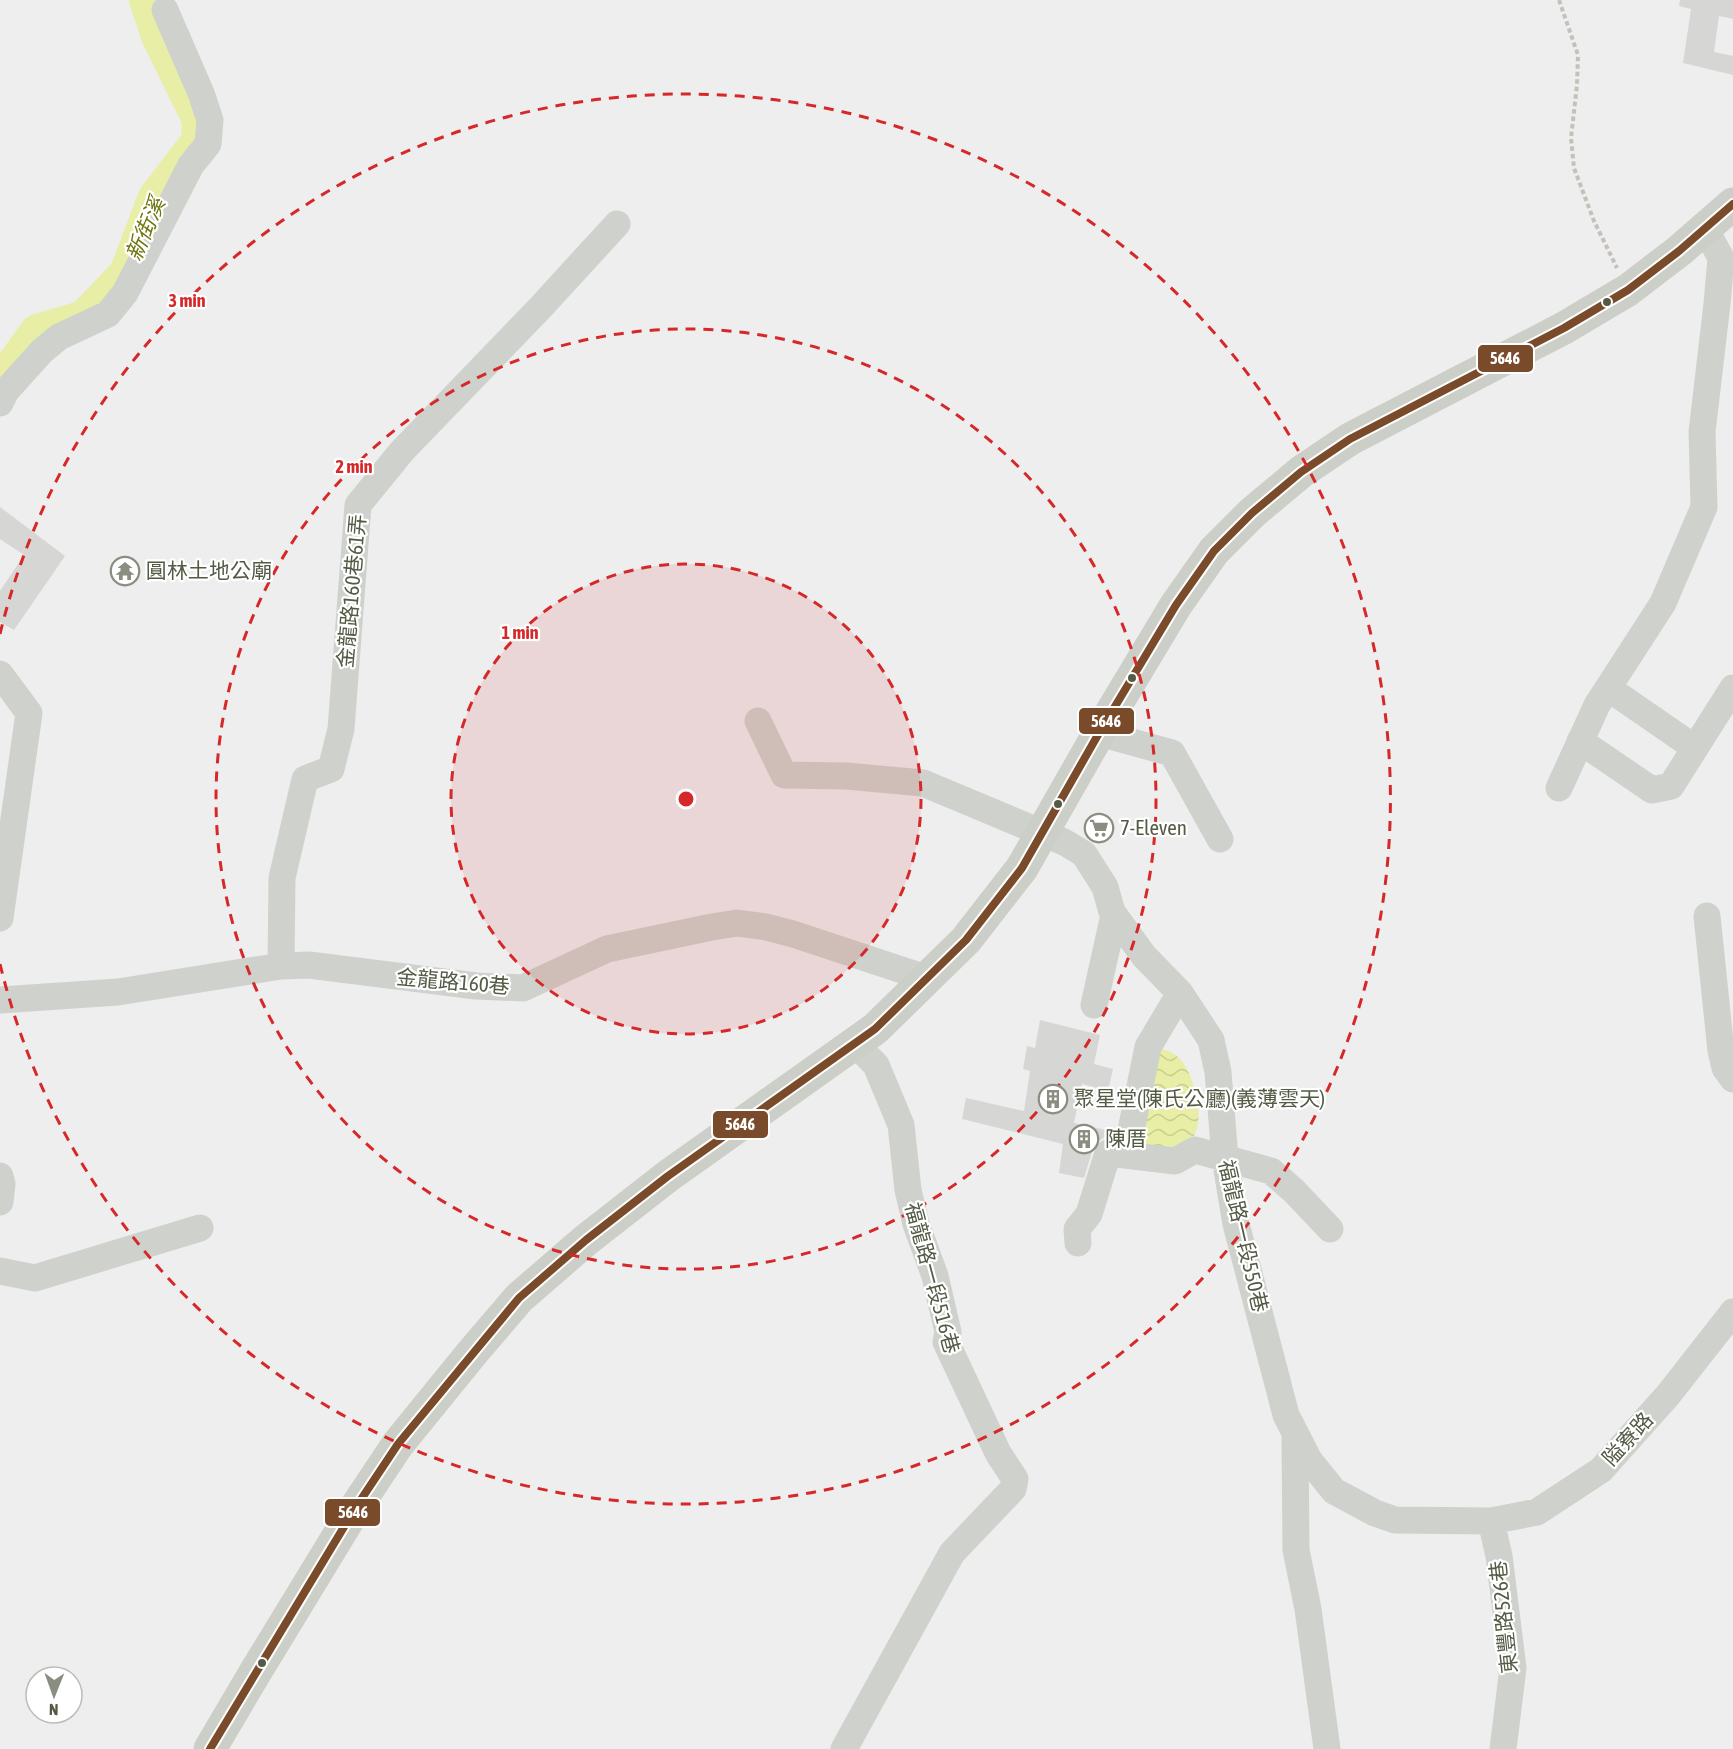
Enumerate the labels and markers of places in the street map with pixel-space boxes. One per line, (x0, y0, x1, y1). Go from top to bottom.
unlabelled marker (1601, 296, 1613, 308)
temple icon: 圓林土地公廟 (109, 555, 141, 587)
place label: 圓林土地公廟 (146, 558, 272, 582)
unlabelled marker (1126, 672, 1138, 684)
centre of rings (676, 789, 696, 809)
unlabelled marker (1052, 798, 1064, 810)
supermarket icon: 7-Eleven (1083, 812, 1115, 844)
place label: 7-Eleven (1120, 815, 1187, 839)
building icon: 聚星堂(陳氏公廳)(義薄雲天) (1037, 1083, 1069, 1115)
place label: 聚星堂(陳氏公廳)(義薄雲天) (1074, 1086, 1325, 1110)
building icon: 陳厝 (1068, 1123, 1100, 1155)
place label: 陳厝 (1105, 1126, 1147, 1150)
unlabelled marker (256, 1657, 268, 1669)

